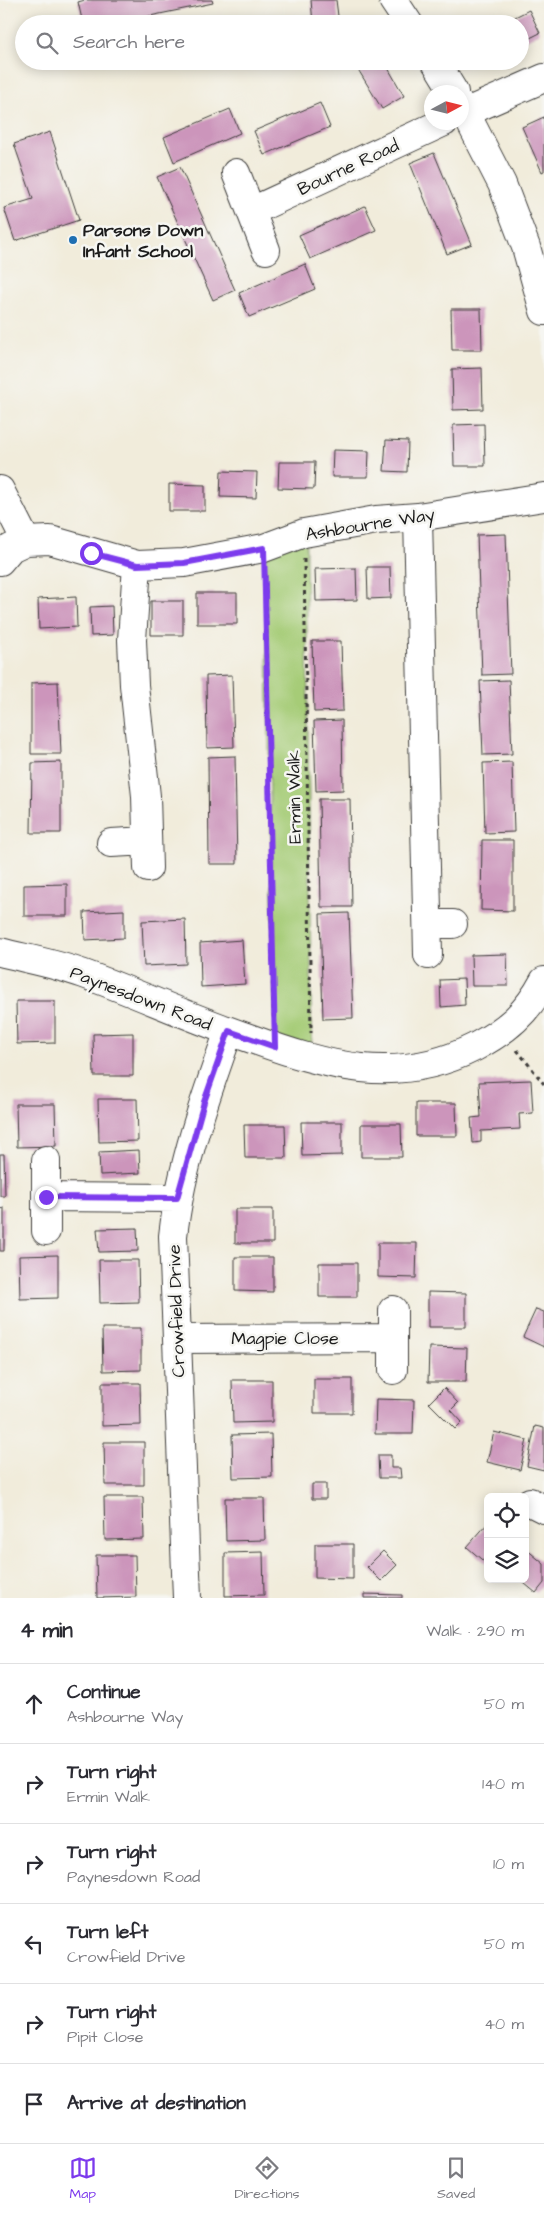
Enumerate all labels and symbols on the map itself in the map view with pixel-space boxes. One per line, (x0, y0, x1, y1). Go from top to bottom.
north arrow (424, 85, 469, 130)
street label: Bourne Road (293, 133, 403, 202)
place label: Parsons Down Infant School (83, 218, 203, 264)
marker: Parsons Down Infant School (67, 234, 79, 246)
street label: Ashbourne Way (304, 502, 437, 548)
route start (80, 542, 103, 565)
street label: Ermin Walk (281, 750, 308, 844)
street label: Paynesdown Road (66, 960, 215, 1038)
route end (35, 1186, 58, 1209)
street label: Crowfield Drive (162, 1244, 191, 1378)
street label: Magpie Close (231, 1326, 339, 1352)

